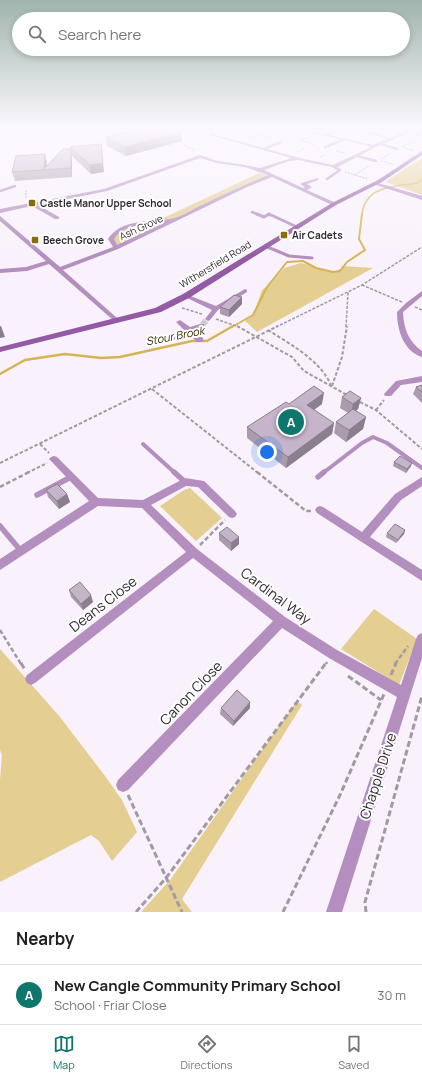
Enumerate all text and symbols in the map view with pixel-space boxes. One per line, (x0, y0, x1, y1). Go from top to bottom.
search box (12, 12, 410, 56)
icon: search (26, 23, 48, 45)
text: Search here (58, 24, 141, 45)
place label: Castle Manor Upper School (40, 196, 172, 210)
marker: Castle Manor Upper School (27, 198, 37, 208)
street label: Ash Grove (117, 211, 165, 243)
place label: Air Cadets (292, 228, 343, 242)
marker: Air Cadets (279, 230, 289, 240)
place label: Beech Grove (43, 233, 104, 247)
marker: Beech Grove (30, 235, 40, 245)
street label: Withersfield Road (176, 237, 254, 291)
water label: Stour Brook (144, 322, 207, 349)
pin: A (278, 407, 304, 437)
your location (257, 442, 277, 462)
street label: Cardinal Way (237, 563, 316, 629)
street label: Deans Close (65, 571, 140, 636)
street label: Canon Close (155, 656, 226, 729)
street label: Chapple Drive (355, 730, 400, 821)
text: Nearby (16, 927, 74, 950)
text: New Cangle Community Primary School (54, 975, 341, 996)
text: A (25, 986, 33, 1004)
text: 30 m (377, 986, 406, 1004)
text: School · Friar Close (54, 996, 167, 1014)
tab: Map (53, 1033, 75, 1072)
tab: Directions (180, 1033, 233, 1072)
tab: Saved (338, 1033, 369, 1072)

